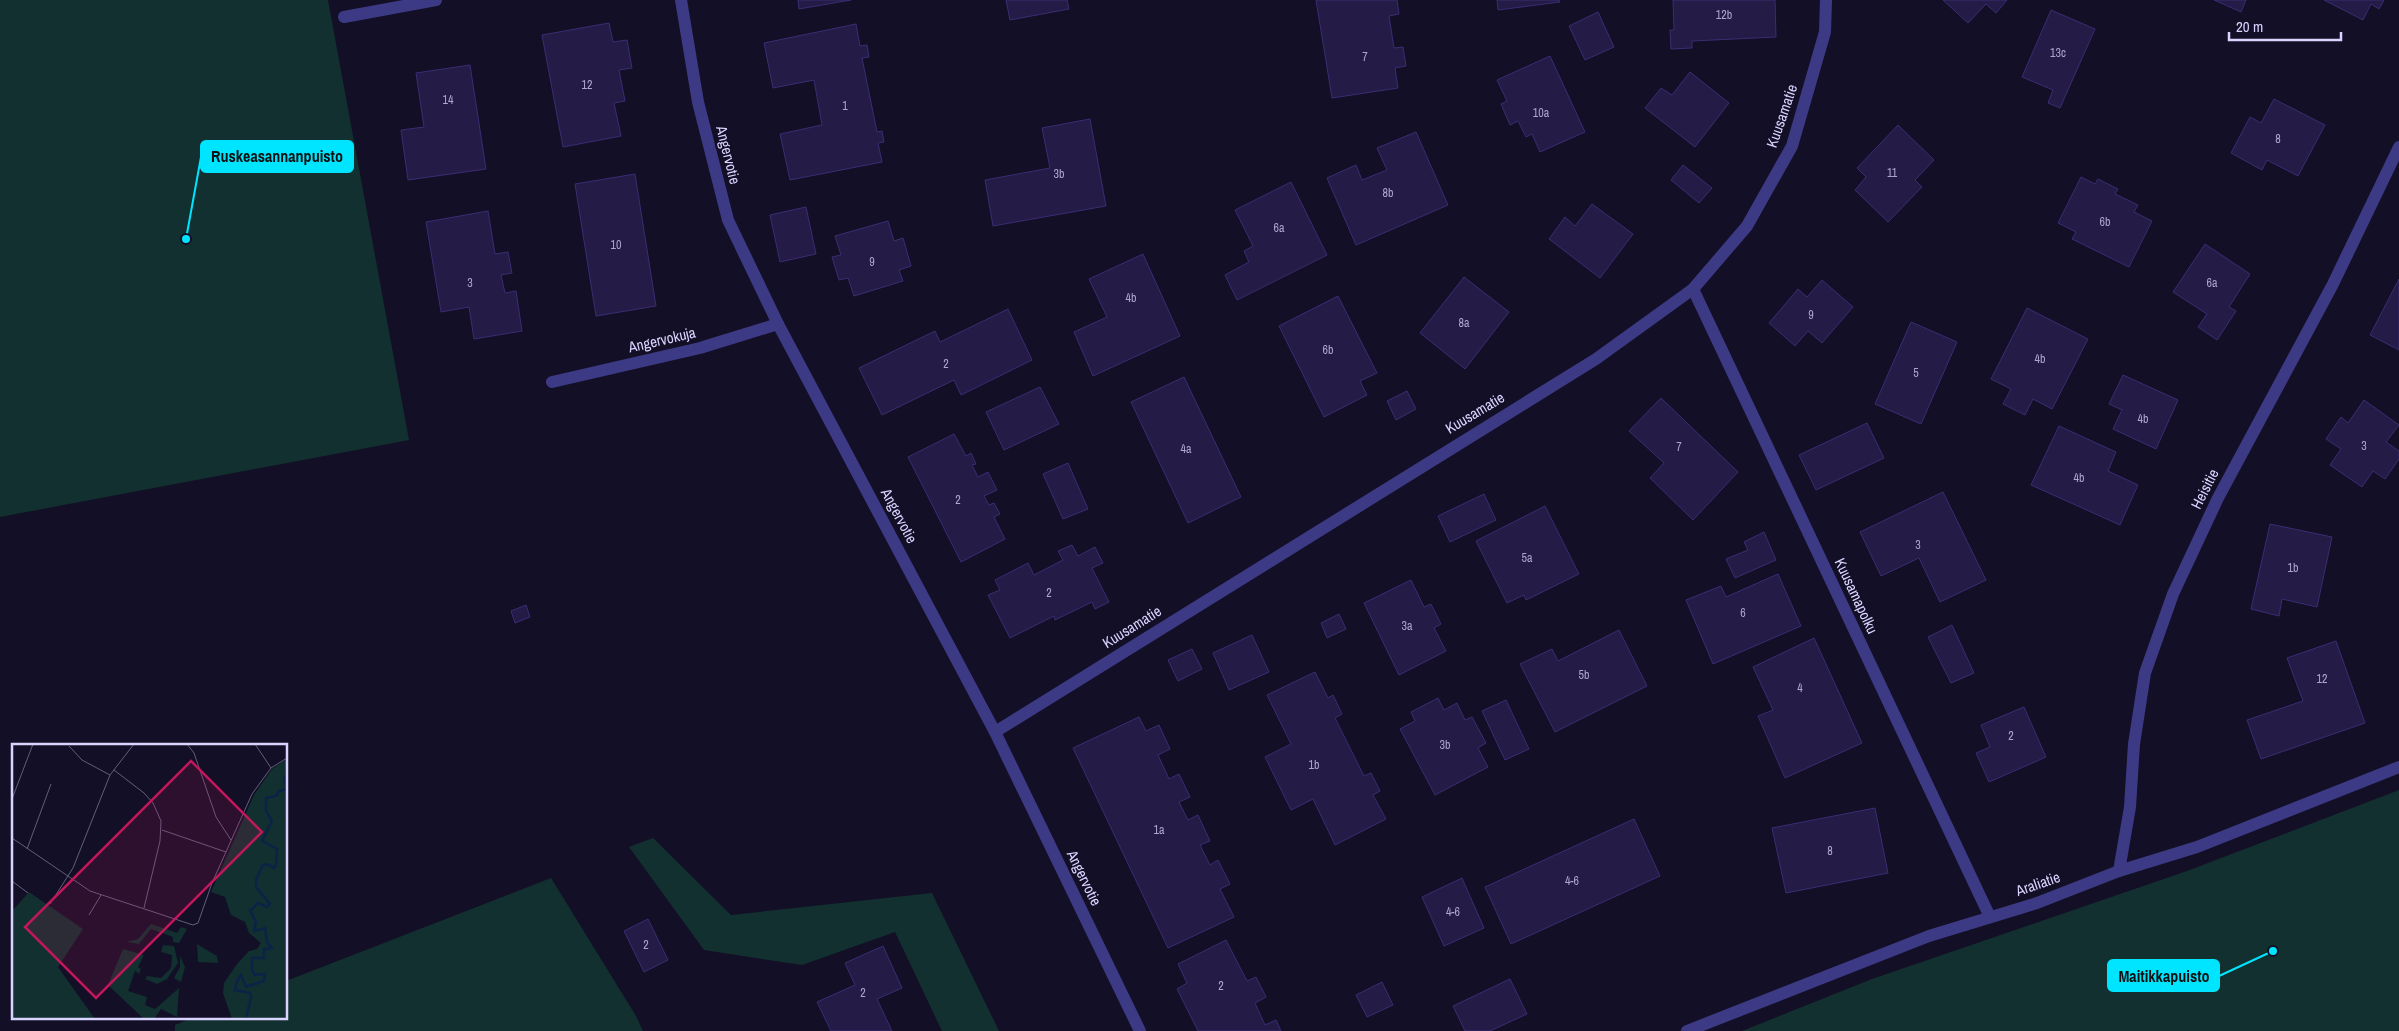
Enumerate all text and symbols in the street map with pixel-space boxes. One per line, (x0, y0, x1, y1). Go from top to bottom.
house number: 12b (1716, 7, 1732, 23)
scale bar (2229, 10, 2342, 42)
text: 20 m (2236, 16, 2263, 37)
house number: 13c (2050, 45, 2066, 61)
house number: 7 (1362, 49, 1368, 65)
house number: 12 (582, 77, 592, 93)
street label: Kuusamatie (1761, 81, 1802, 150)
house number: 14 (443, 92, 454, 108)
house number: 1 (842, 98, 848, 114)
house number: 10a (1533, 105, 1550, 121)
street label: Angervotie (711, 123, 746, 186)
house number: 8 (2275, 131, 2281, 147)
callout: Ruskeasannanpuisto (201, 141, 353, 172)
text: Ruskeasannanpuisto (211, 145, 343, 167)
house number: 11 (1887, 165, 1898, 181)
house number: 3b (1054, 166, 1064, 182)
house number: 8b (1383, 185, 1393, 201)
house number: 6b (2100, 214, 2110, 230)
house number: 6a (1274, 220, 1285, 236)
house number: 10 (611, 237, 621, 253)
house number: 9 (869, 254, 875, 270)
house number: 3 (467, 275, 473, 291)
house number: 6a (2207, 275, 2218, 291)
house number: 4b (1126, 290, 1136, 306)
house number: 9 (1808, 307, 1814, 323)
house number: 8a (1459, 315, 1470, 331)
street label: Angervokuja (625, 322, 698, 358)
house number: 6b (1323, 342, 1333, 358)
house number: 4b (2035, 351, 2045, 367)
house number: 2 (943, 356, 949, 372)
house number: 5 (1913, 365, 1919, 381)
street label: Kuusamatie (1441, 387, 1508, 438)
house number: 4b (2138, 411, 2148, 427)
house number: 3 (2361, 438, 2367, 454)
house number: 7 (1676, 439, 1682, 455)
house number: 4a (1181, 441, 1192, 457)
street label: Heisitie (2186, 465, 2224, 512)
house number: 4b (2074, 470, 2084, 486)
street label: Angervotie (876, 484, 923, 547)
house number: 2 (955, 492, 961, 508)
house number: 3 (1915, 537, 1921, 553)
house number: 5a (1522, 550, 1533, 566)
street label: Kuusamapolku (1830, 554, 1883, 637)
house number: 1b (2288, 560, 2298, 576)
house number: 2 (1046, 585, 1052, 601)
street label: Kuusamatie (1098, 600, 1165, 653)
house number: 6 (1740, 605, 1746, 621)
house number: 3a (1402, 618, 1413, 634)
house number: 5b (1579, 667, 1589, 683)
house number: 12 (2317, 671, 2327, 687)
house number: 4 (1797, 680, 1803, 696)
house number: 2 (2008, 728, 2014, 744)
house number: 3b (1440, 737, 1450, 753)
inset map (12, 744, 288, 1018)
house number: 1b (1309, 757, 1319, 773)
house number: 1a (1154, 822, 1165, 838)
house number: 8 (1827, 843, 1833, 859)
street label: Angervotie (1062, 846, 1107, 909)
street label: Araliatie (2012, 866, 2063, 901)
house number: 4-6 (1565, 873, 1579, 889)
house number: 4-6 (1446, 904, 1460, 920)
house number: 2 (643, 937, 649, 953)
callout: Maitikkapuisto (2108, 960, 2219, 991)
text: Maitikkapuisto (2118, 965, 2210, 987)
house number: 2 (1218, 978, 1224, 994)
house number: 2 (860, 985, 866, 1001)

